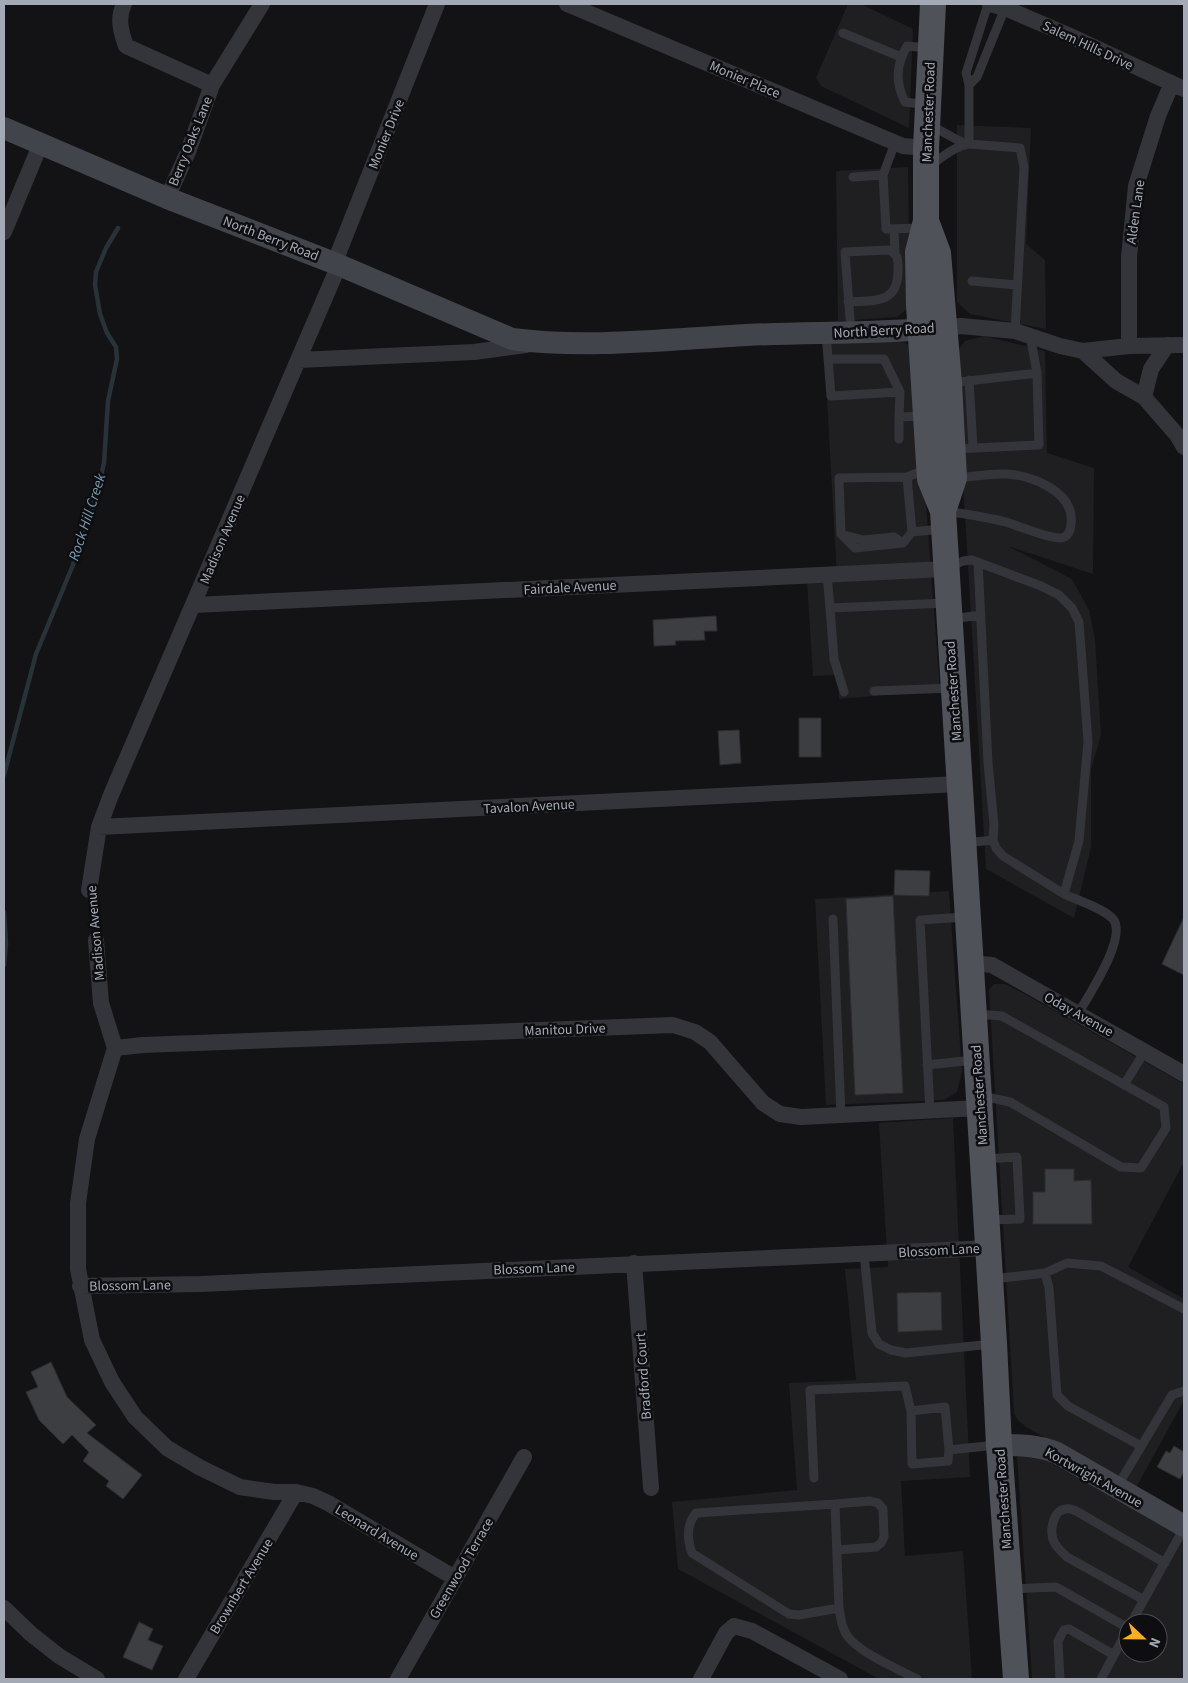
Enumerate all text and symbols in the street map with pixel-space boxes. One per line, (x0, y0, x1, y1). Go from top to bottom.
street label: Salem Hills Drive (1039, 16, 1136, 76)
street label: Monier Place (706, 56, 783, 104)
street label: Manchester Road (917, 61, 941, 163)
street label: Berry Oaks Lane (164, 94, 218, 189)
street label: Monier Drive (364, 96, 410, 172)
street label: Alden Lane (1122, 179, 1150, 246)
street label: North Berry Road (220, 211, 322, 266)
street label: North Berry Road (833, 318, 935, 344)
water label: Rock Hill Creek (63, 470, 112, 564)
street label: Madison Avenue (195, 491, 251, 587)
street label: Fairdale Avenue (523, 576, 617, 600)
street label: Manchester Road (941, 640, 967, 742)
street label: Tavalon Avenue (483, 795, 575, 819)
street label: Madison Avenue (82, 884, 110, 981)
street label: Oday Avenue (1040, 988, 1117, 1042)
street label: Manitou Drive (524, 1019, 606, 1041)
street label: Manchester Road (967, 1044, 993, 1146)
street label: Blossom Lane (898, 1239, 980, 1263)
street label: Blossom Lane (493, 1258, 575, 1280)
street label: Blossom Lane (89, 1275, 171, 1297)
street label: Bradford Court (631, 1331, 657, 1420)
street label: Kortwright Avenue (1041, 1443, 1146, 1513)
street label: Manchester Road (991, 1448, 1017, 1550)
street label: Leonard Avenue (331, 1500, 422, 1566)
street label: Greenwood Terrace (425, 1514, 499, 1623)
street label: Brownbert Avenue (205, 1535, 278, 1638)
north arrow (1118, 1613, 1168, 1663)
text: N (1143, 1634, 1165, 1651)

